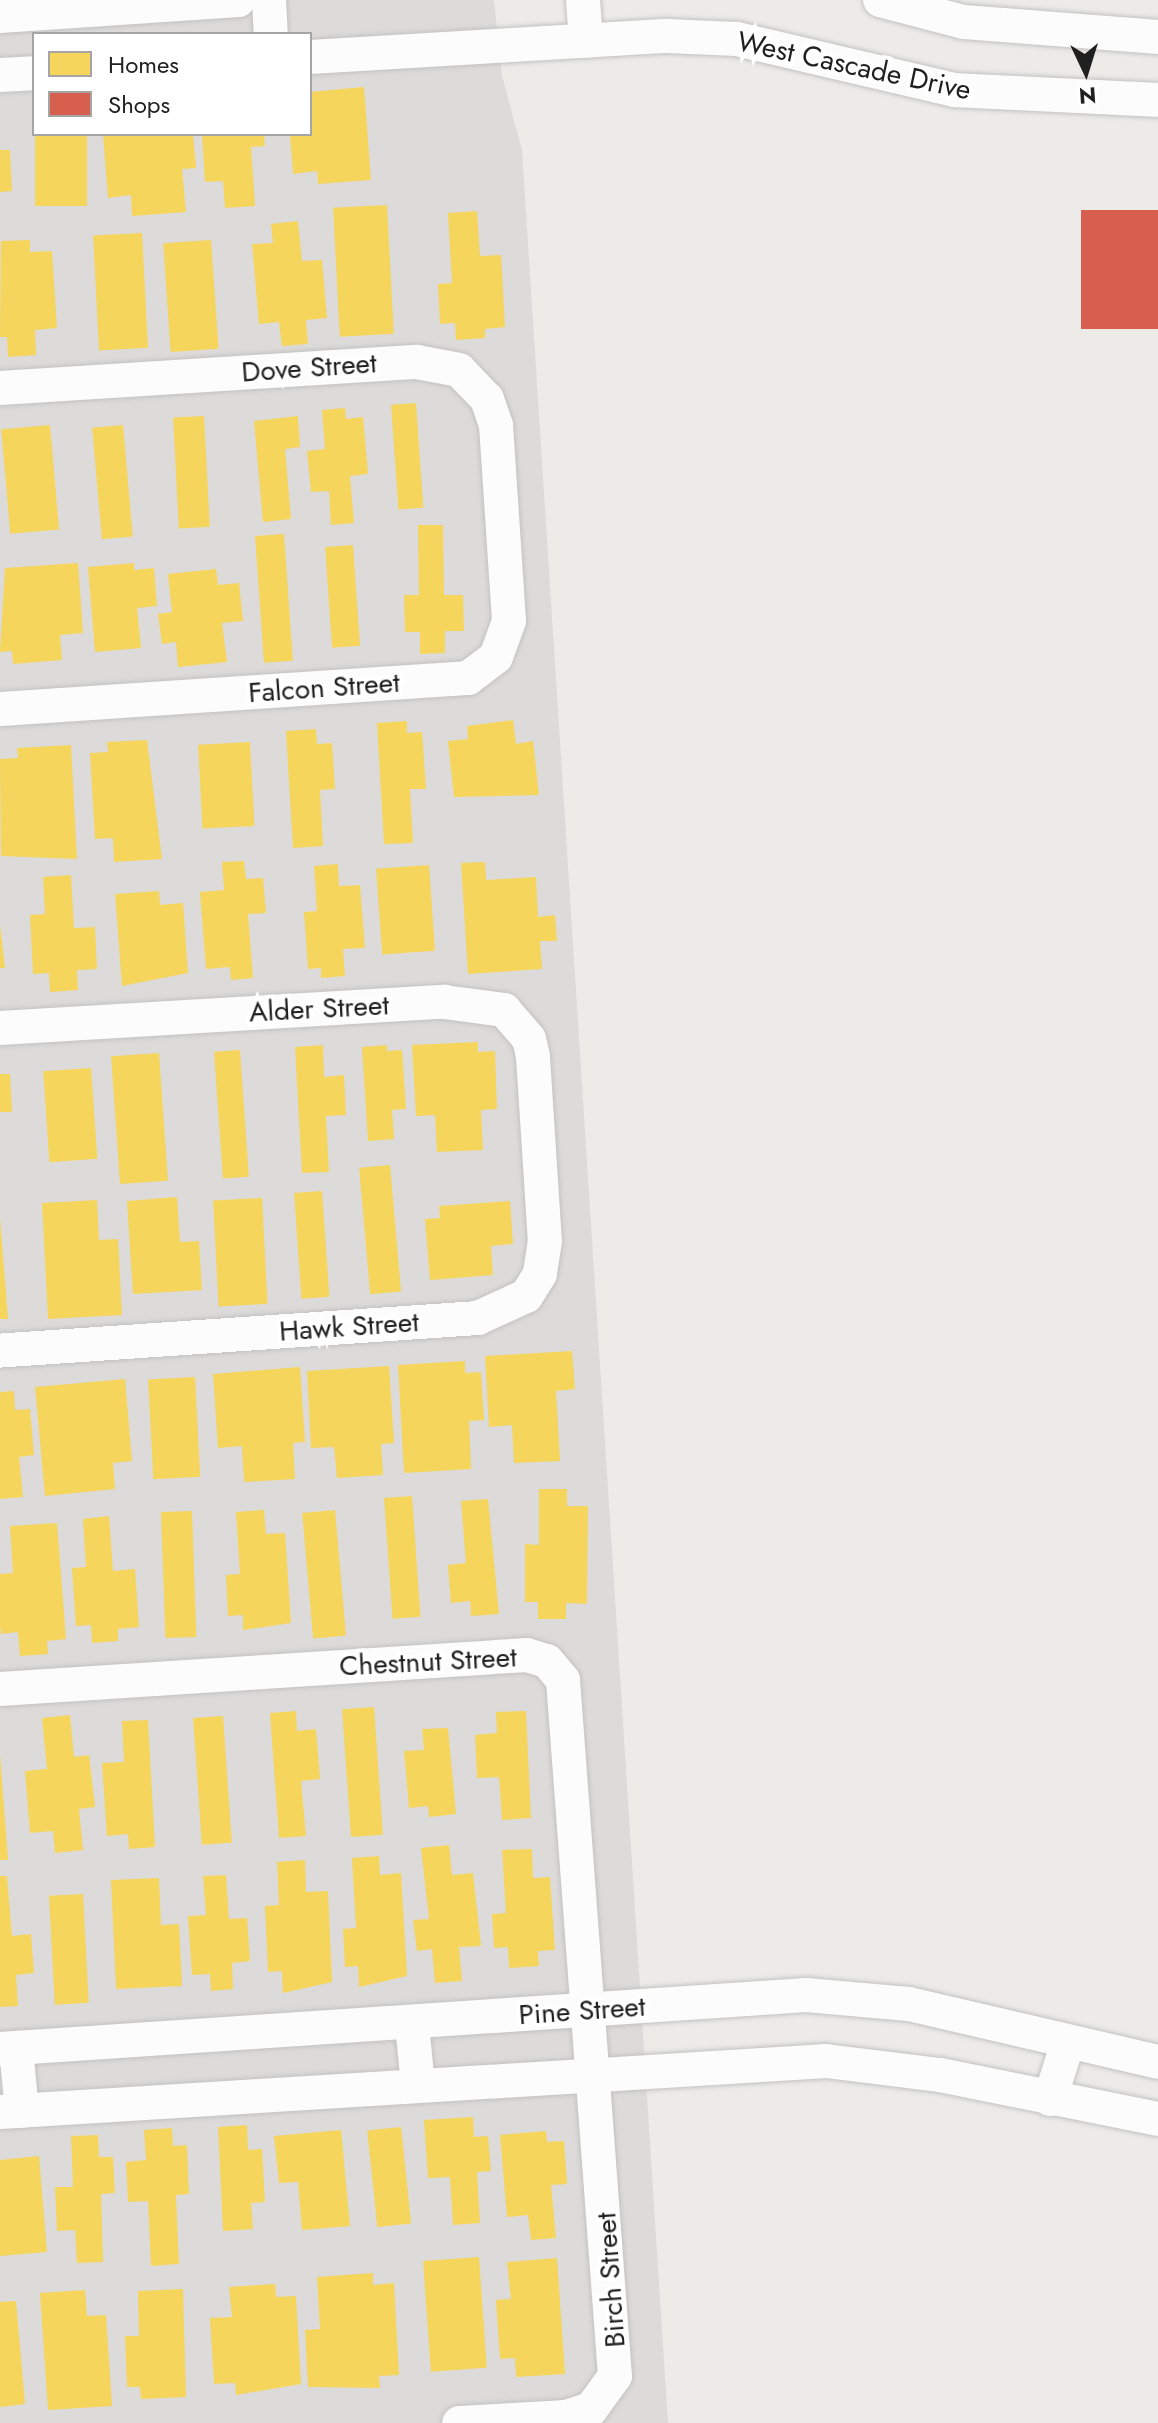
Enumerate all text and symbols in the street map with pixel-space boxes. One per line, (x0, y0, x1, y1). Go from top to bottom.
street label: West Cascade Drive (734, 25, 974, 107)
legend (32, 32, 312, 136)
north arrow (1046, 32, 1126, 112)
text: Homes (108, 47, 179, 82)
text: N (1078, 79, 1098, 113)
text: Shops (108, 87, 170, 122)
street label: Dove Street (240, 347, 378, 389)
street label: Falcon Street (247, 666, 401, 710)
street label: Alder Street (248, 989, 390, 1029)
street label: Hawk Street (278, 1305, 420, 1349)
street label: Chestnut Street (338, 1641, 518, 1683)
street label: Pine Street (518, 1990, 646, 2032)
street label: Birch Street (590, 2211, 632, 2349)

